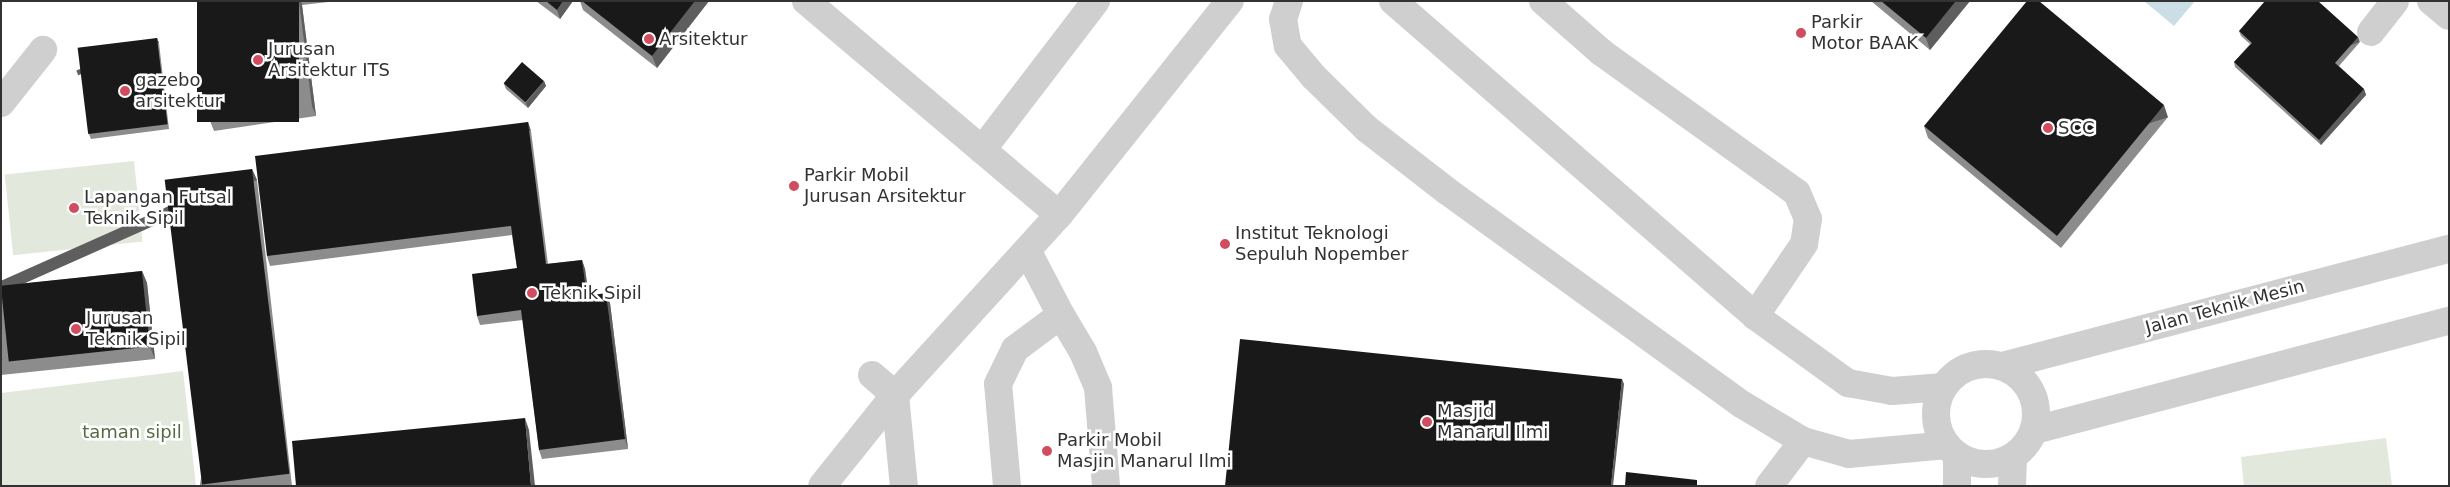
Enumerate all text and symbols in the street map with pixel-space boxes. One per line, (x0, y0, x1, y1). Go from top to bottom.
place label: Parkir Motor BAAK (1811, 12, 1918, 54)
marker: Parkir Motor BAAK (1795, 27, 1807, 39)
place label: Arsitektur (659, 28, 748, 50)
marker: Arsitektur (643, 33, 655, 45)
place label: Jurusan Arsitektur ITS (268, 39, 390, 82)
marker: Jurusan Arsitektur ITS (252, 54, 264, 66)
place label: gazebo arsitektur (135, 70, 222, 112)
marker: gazebo arsitektur (119, 85, 131, 97)
place label: SCC (2058, 117, 2095, 139)
marker: SCC (2042, 122, 2054, 134)
place label: Parkir Mobil Jurusan Arsitektur (804, 165, 966, 208)
marker: Parkir Mobil Jurusan Arsitektur (788, 180, 800, 192)
place label: Lapangan Futsal Teknik Sipil (84, 187, 232, 230)
marker: Lapangan Futsal Teknik Sipil (68, 202, 80, 214)
place label: Institut Teknologi Sepuluh Nopember (1235, 223, 1408, 266)
marker: Institut Teknologi Sepuluh Nopember (1219, 238, 1231, 250)
street label: Jalan Teknik Mesin (2143, 275, 2307, 339)
place label: Teknik Sipil (542, 282, 642, 304)
marker: Teknik Sipil (526, 287, 538, 299)
place label: Jurusan Teknik Sipil (86, 308, 186, 350)
marker: Jurusan Teknik Sipil (70, 323, 82, 335)
place label: Masjid Manarul Ilmi (1437, 401, 1548, 444)
marker: Masjid Manarul Ilmi (1421, 416, 1433, 428)
park label: taman sipil (82, 421, 182, 443)
place label: Parkir Mobil Masjin Manarul Ilmi (1057, 430, 1231, 472)
marker: Parkir Mobil Masjin Manarul Ilmi (1041, 445, 1053, 457)

